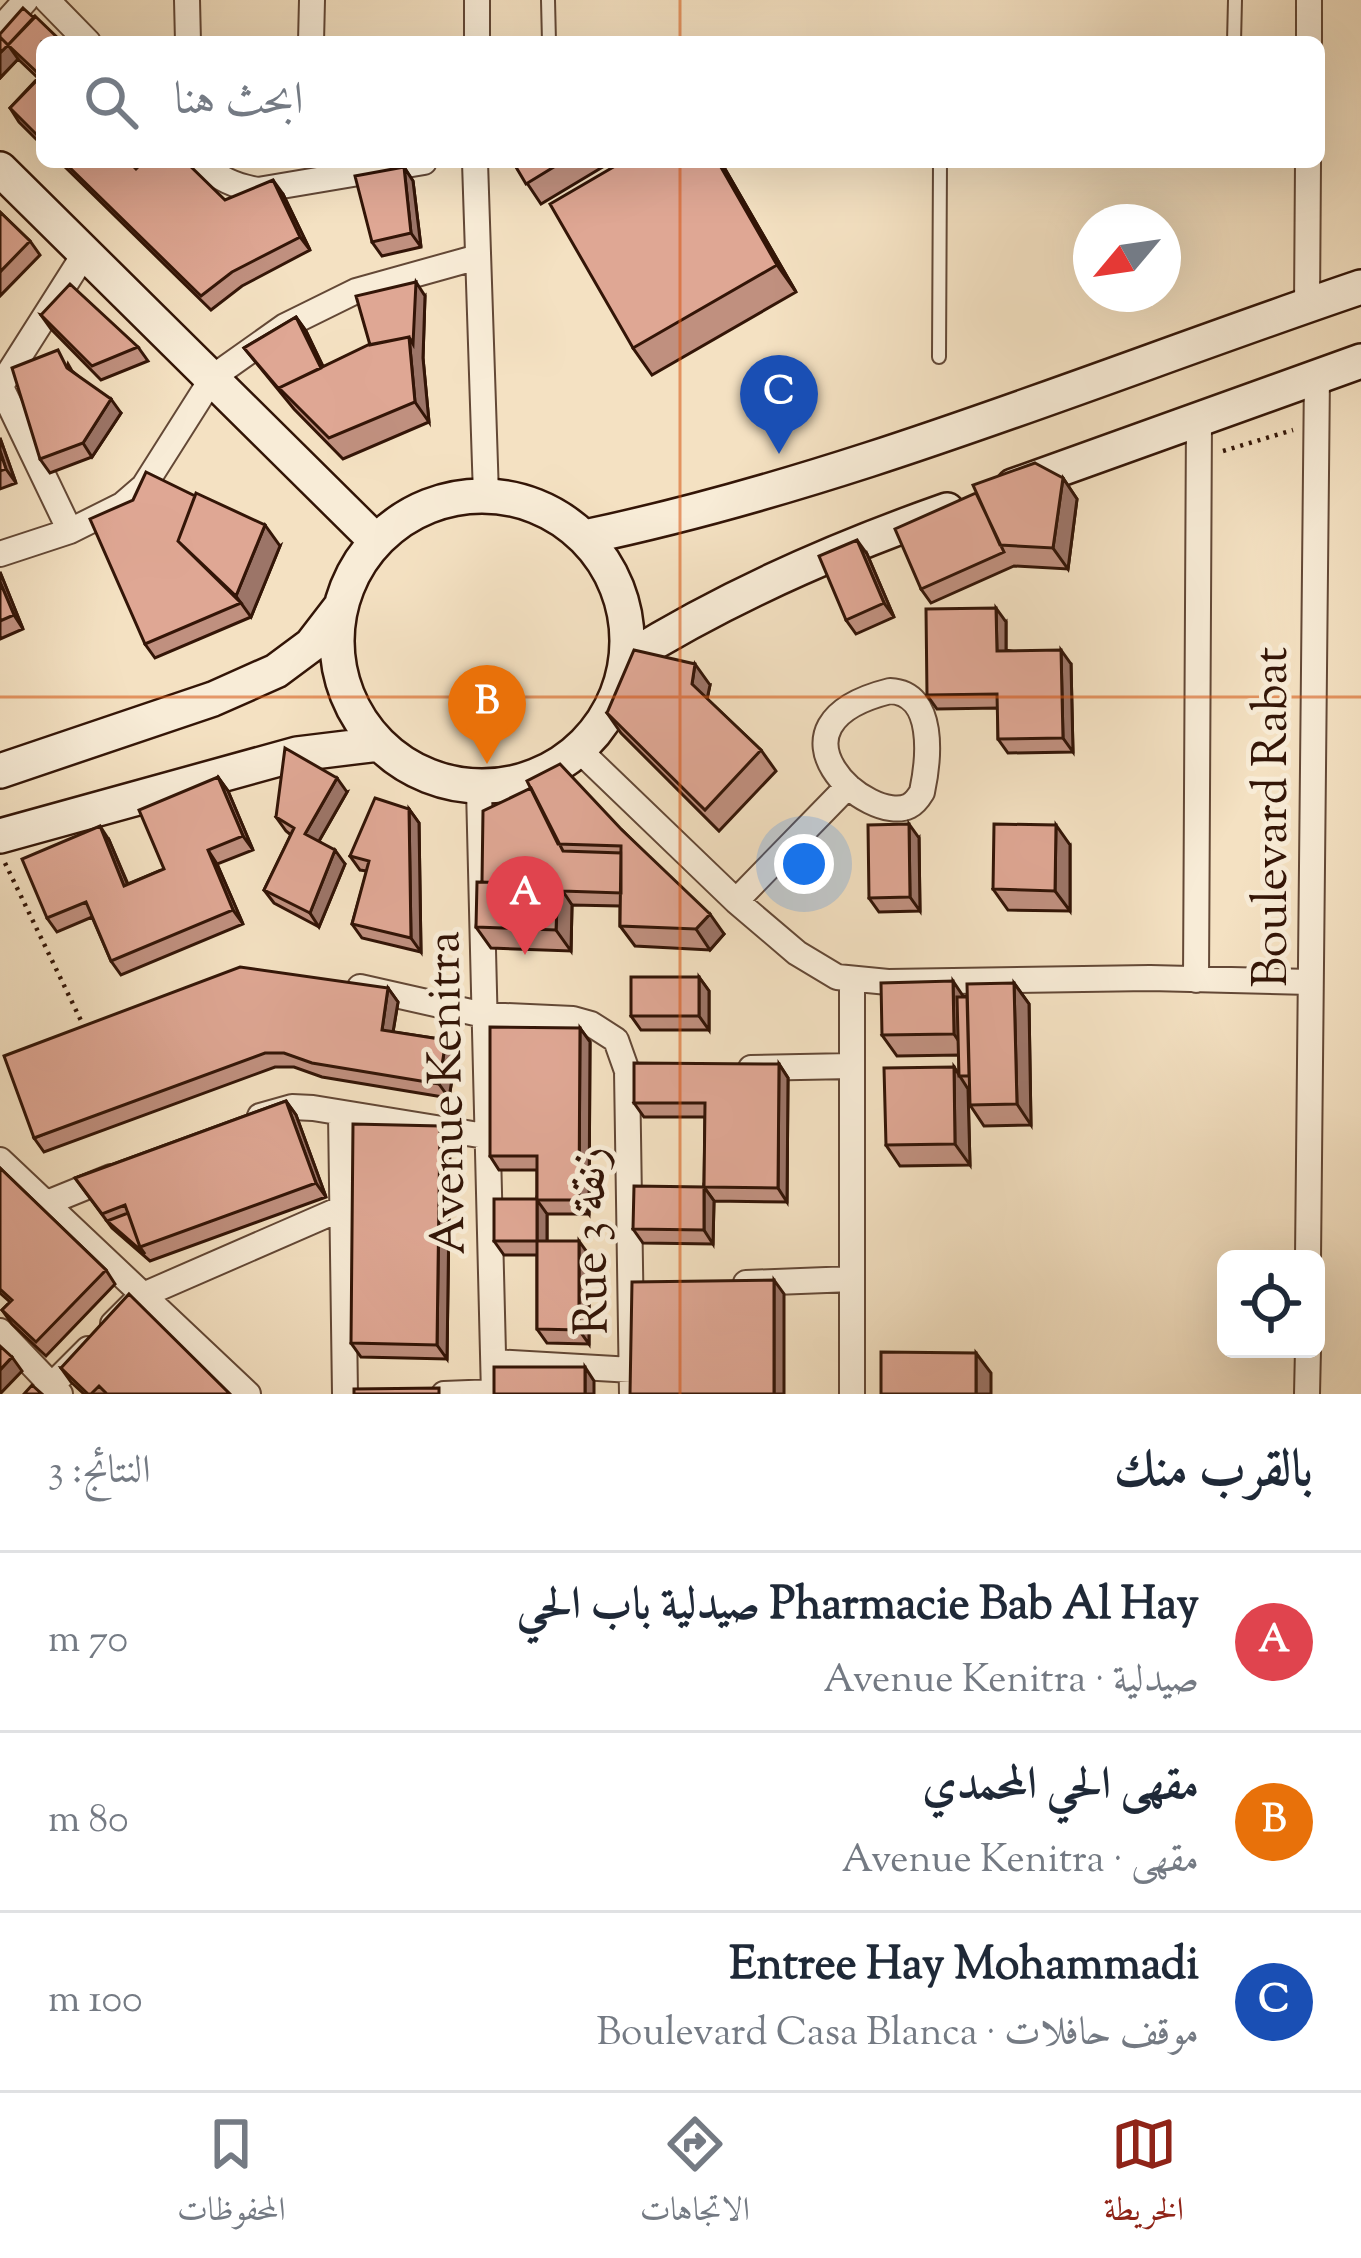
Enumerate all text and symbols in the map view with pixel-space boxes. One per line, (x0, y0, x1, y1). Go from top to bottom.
search box (36, 36, 1325, 168)
icon: search (78, 69, 144, 135)
text: ابحث هنا (174, 70, 304, 135)
north arrow (1073, 204, 1181, 312)
pin: C (740, 355, 818, 454)
street label: Boulevard Rabat (1240, 646, 1309, 988)
pin: B (448, 665, 526, 764)
your location (774, 834, 834, 894)
pin: A (486, 856, 564, 955)
street label: Avenue Kenitra (412, 930, 487, 1255)
street label: Rue 3 زنقة (557, 1147, 630, 1335)
map controls (1217, 1250, 1325, 1358)
button: locate (1217, 1250, 1325, 1358)
text: بالقرب منك (1114, 1436, 1313, 1509)
text: النتائج: 3 (48, 1445, 151, 1501)
text: Pharmacie Bab Al Hay صيدلية باب الحي (517, 1575, 1199, 1640)
text: 70 m (48, 1614, 128, 1670)
text: A (1258, 1614, 1290, 1670)
text: صيدلية · Avenue Kenitra (823, 1654, 1199, 1710)
text: مقهى الحي المحمدي (922, 1755, 1199, 1820)
text: 80 m (48, 1794, 129, 1850)
text: B (1262, 1794, 1286, 1850)
text: مقهى · Avenue Kenitra (841, 1834, 1199, 1890)
text: Entree Hay Mohammadi (729, 1935, 1199, 2000)
text: 100 m (48, 1974, 143, 2030)
text: C (1258, 1974, 1290, 2030)
text: موقف حافلات · Boulevard Casa Blanca (597, 2007, 1199, 2063)
tab: المحفوظات (177, 2111, 286, 2241)
tab: الاتجاهات (640, 2111, 750, 2241)
tab: الخريطة (1104, 2111, 1184, 2241)

